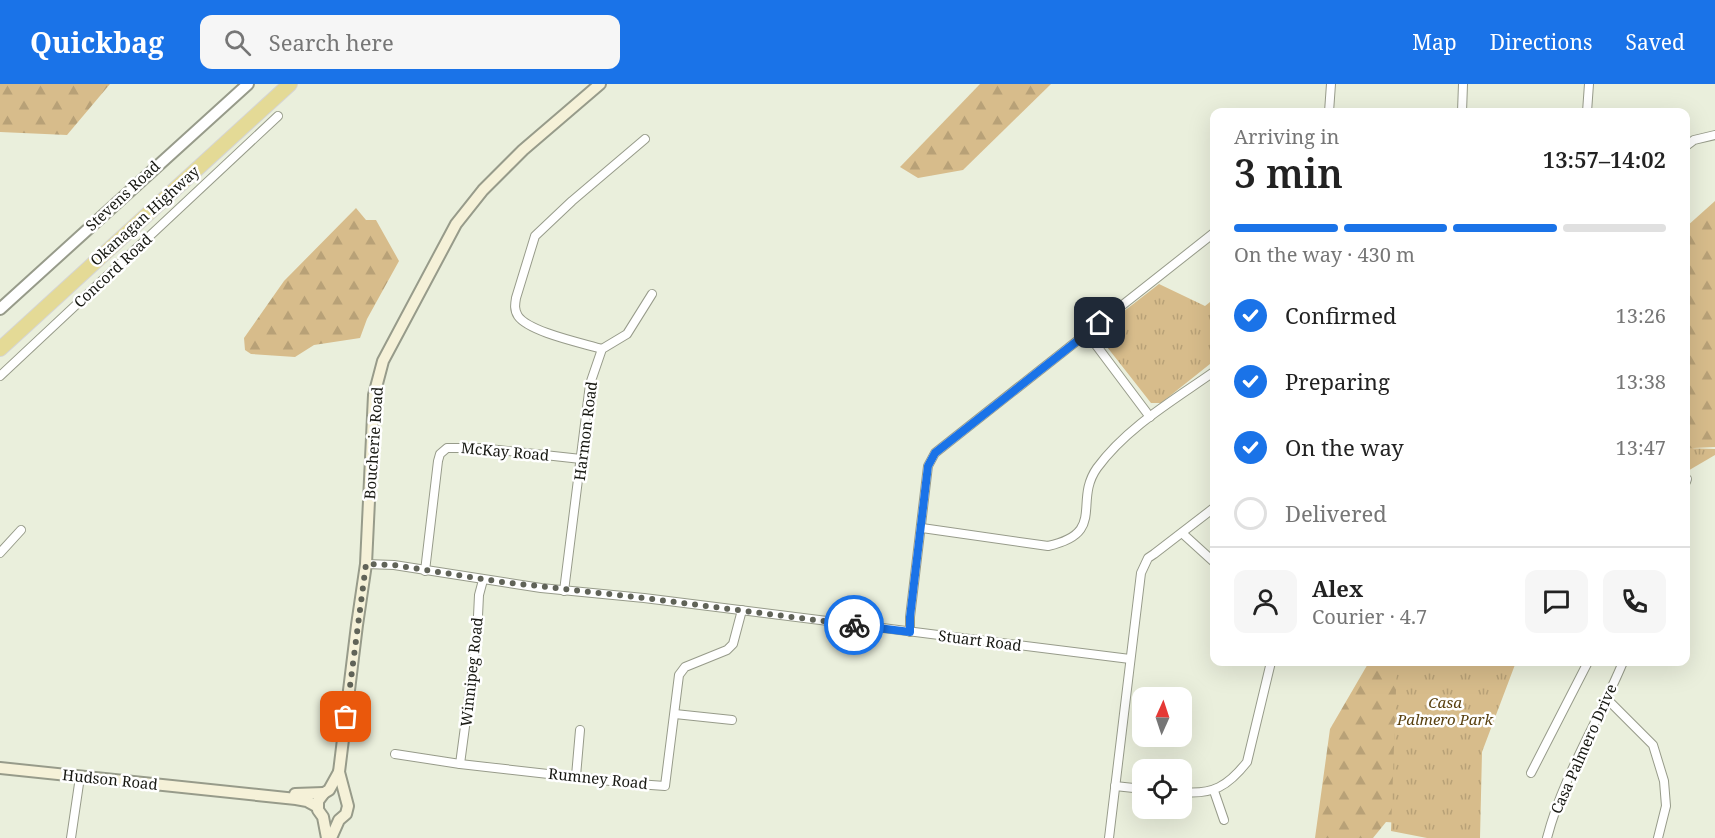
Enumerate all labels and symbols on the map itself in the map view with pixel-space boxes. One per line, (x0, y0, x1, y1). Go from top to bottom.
street label: Stevens Road (81, 156, 164, 235)
street label: Okanagan Highway (85, 161, 204, 270)
street label: Concord Road (69, 229, 156, 312)
pin (1074, 297, 1125, 348)
street label: Harmon Road (569, 380, 601, 482)
street label: Boucherie Road (359, 386, 387, 500)
street label: McKay Road (460, 437, 550, 465)
courier (824, 595, 884, 655)
street label: Winnipeg Road (455, 616, 487, 728)
street label: Stuart Road (937, 625, 1023, 655)
street label: Casa Palmero Drive (1545, 680, 1621, 817)
north arrow (1132, 687, 1192, 747)
pin (320, 691, 371, 742)
park label: Casa Palmero Park (1396, 692, 1494, 729)
street label: Rumney Road (547, 763, 649, 793)
street label: Hudson Road (61, 764, 159, 794)

